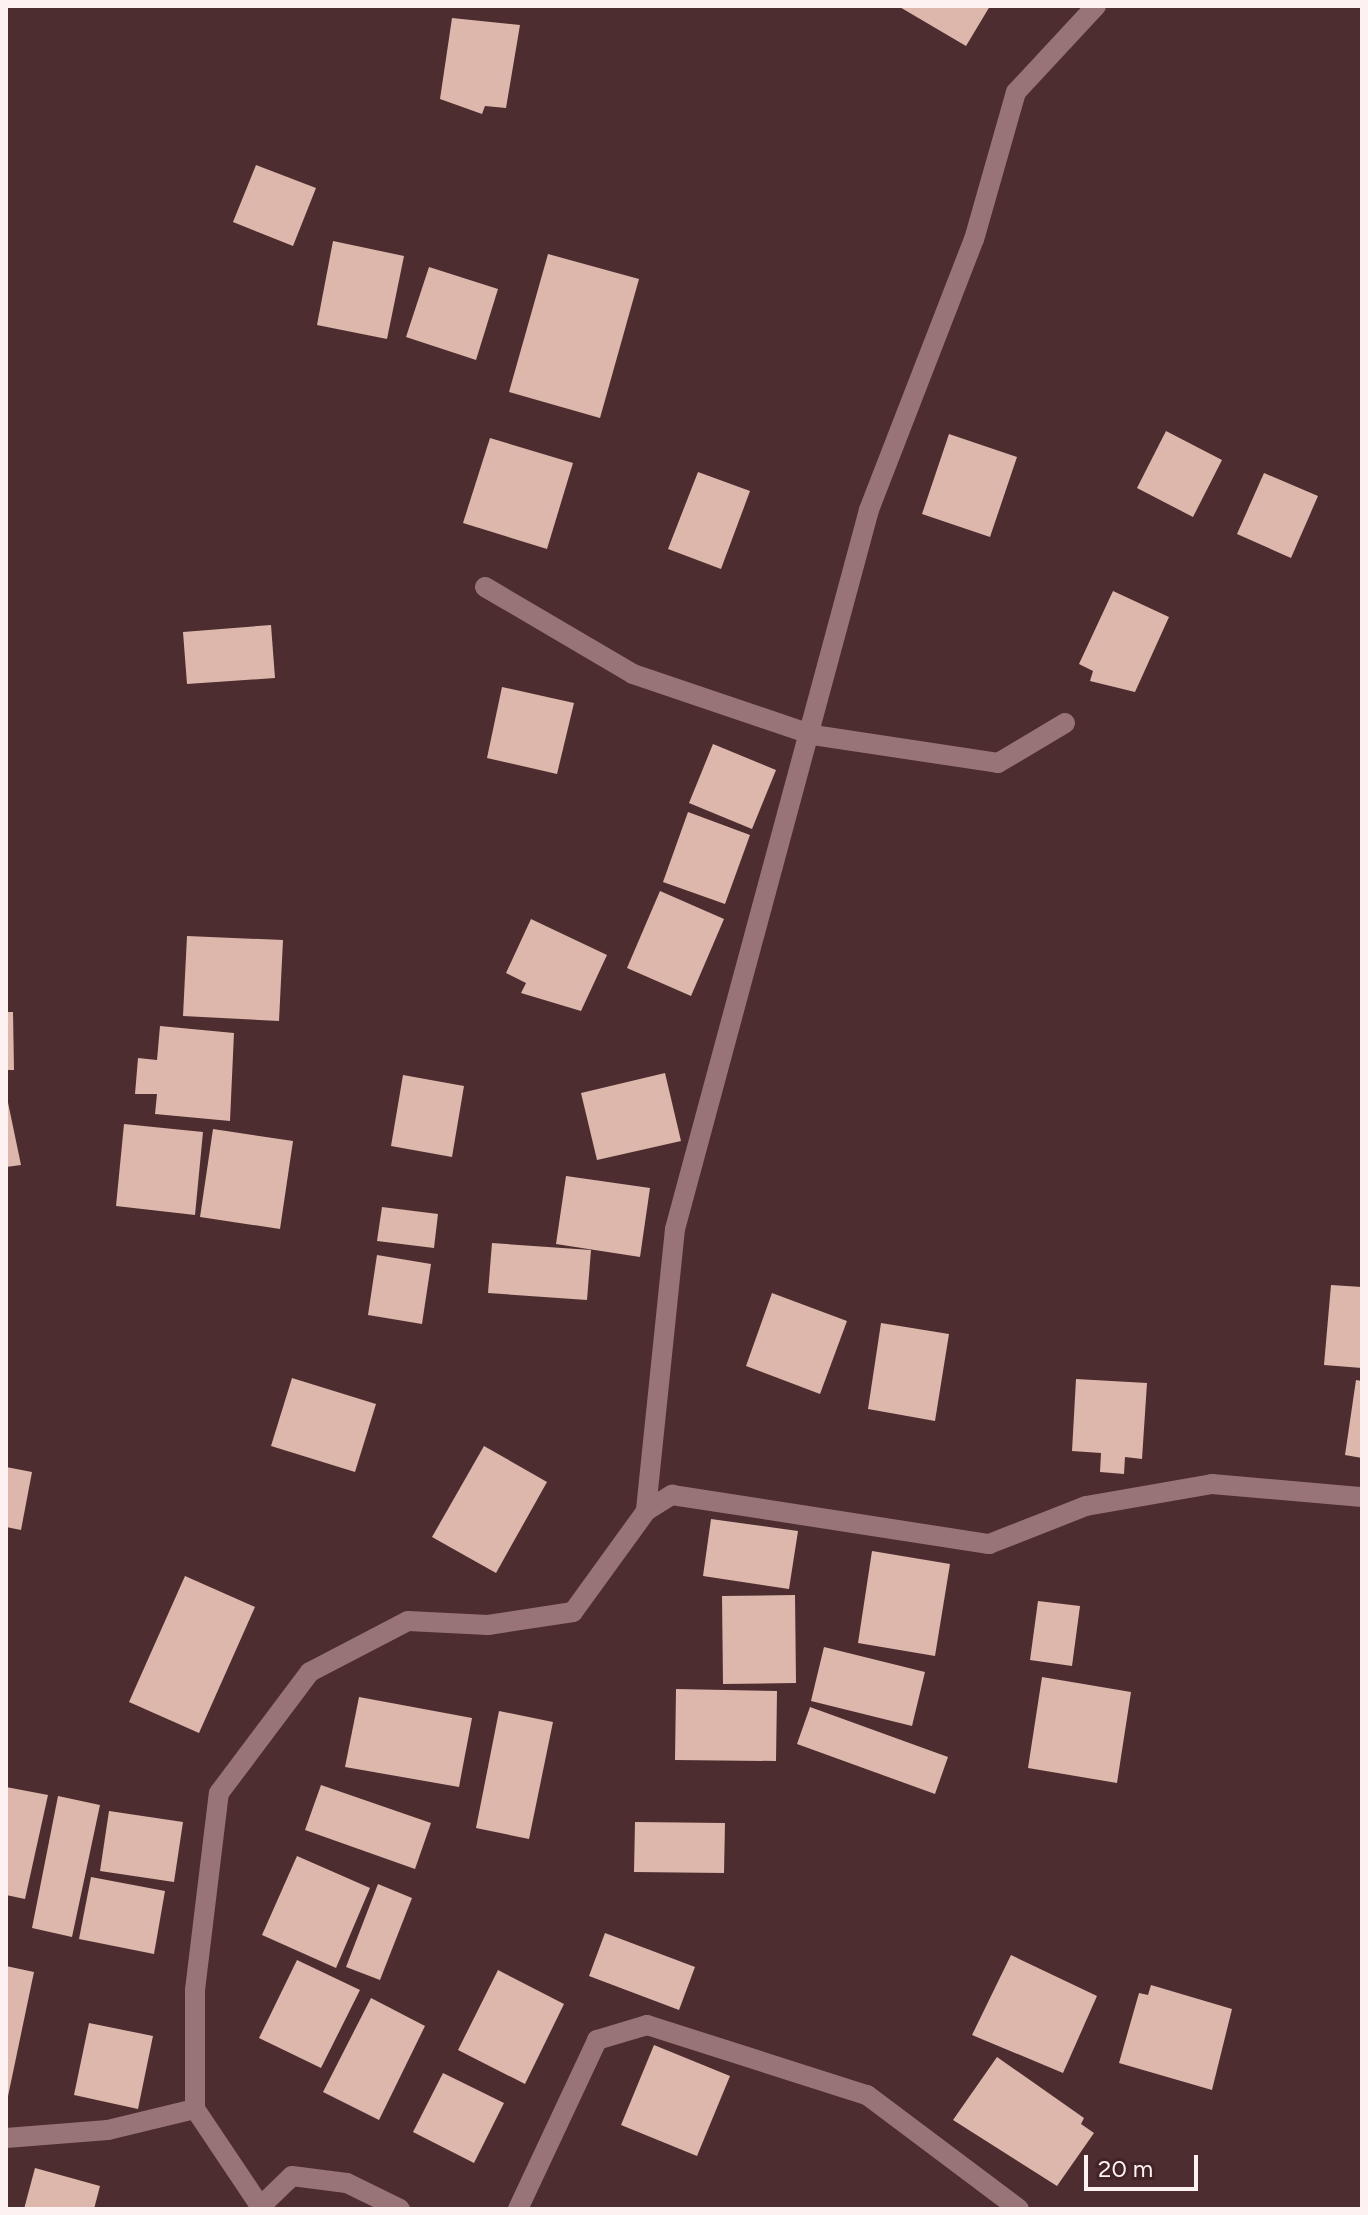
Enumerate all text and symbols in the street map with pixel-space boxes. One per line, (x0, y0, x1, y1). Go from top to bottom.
scale bar (1088, 2139, 1202, 2189)
text: 20 m (1098, 2154, 1153, 2183)

